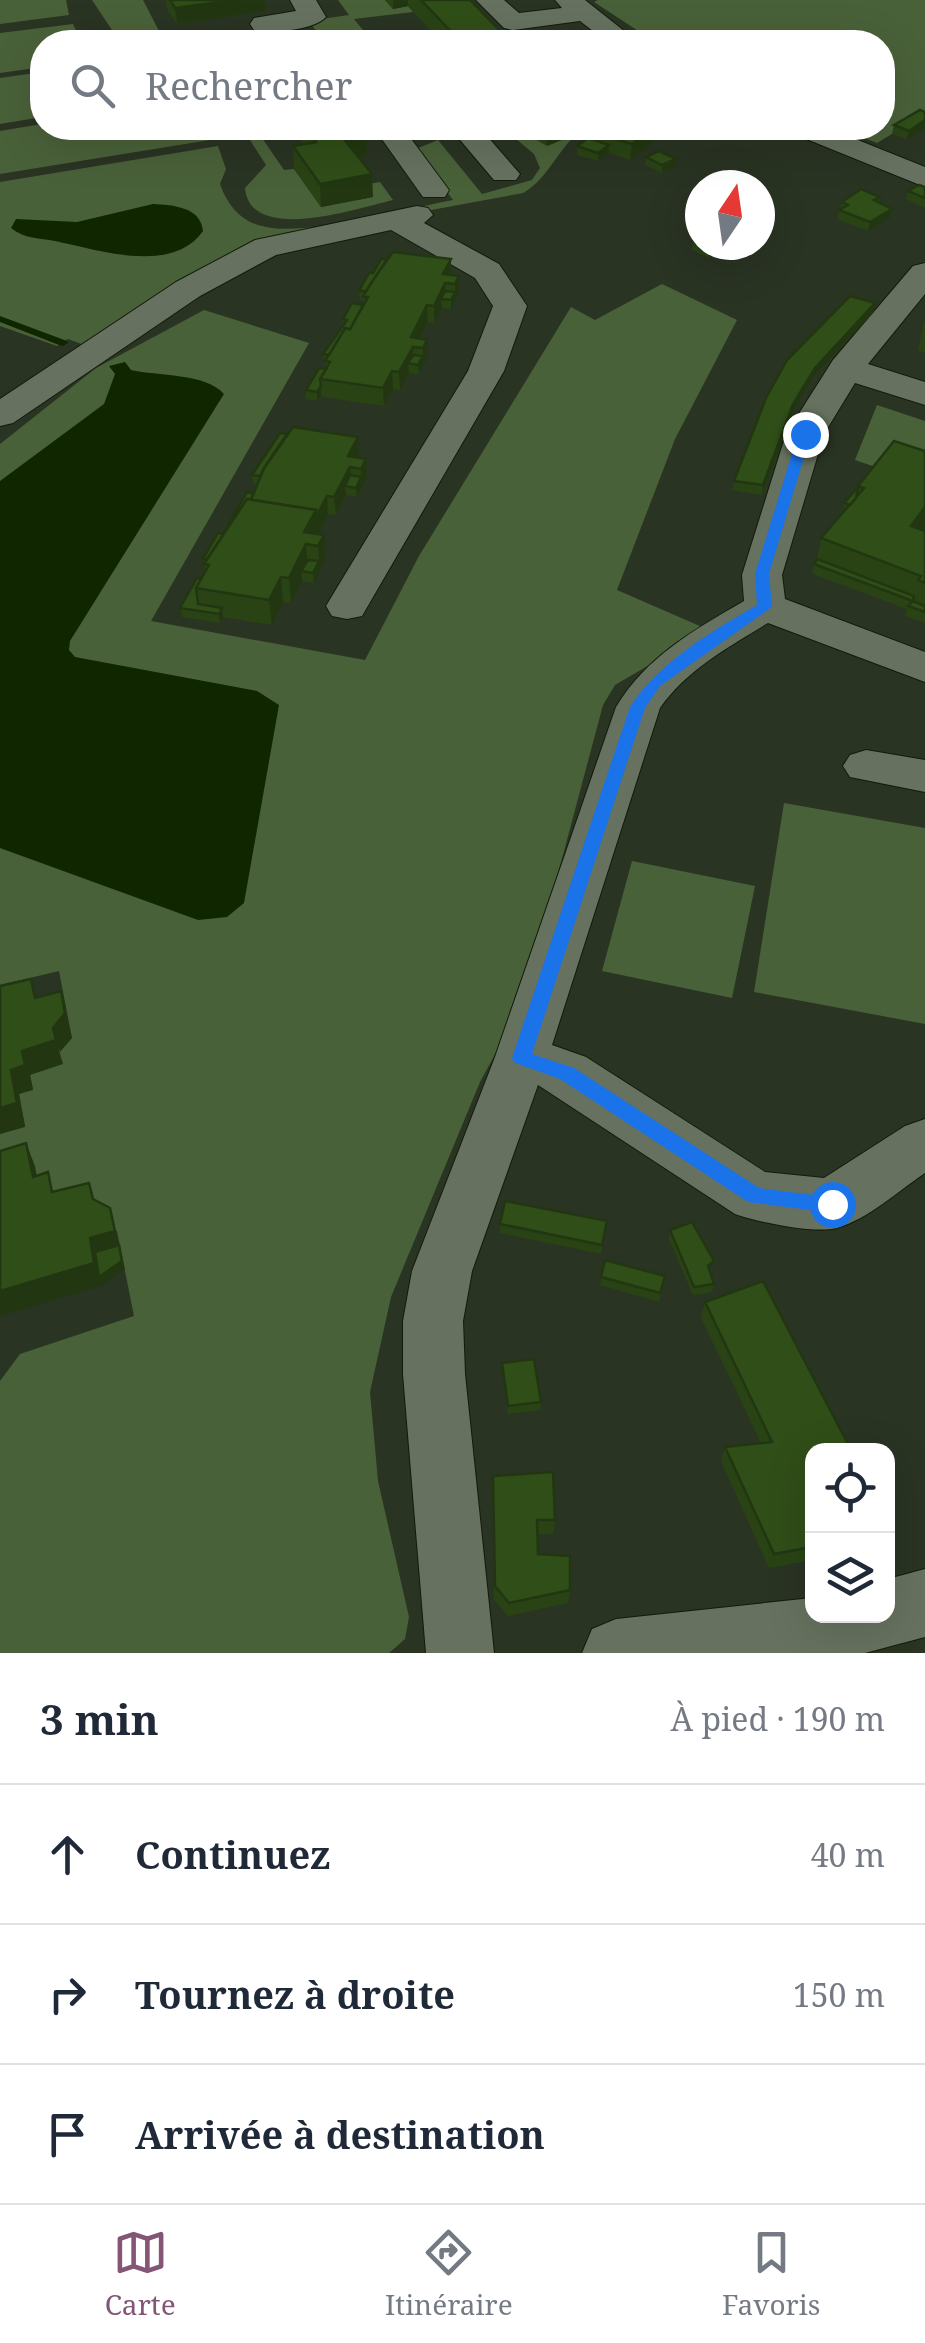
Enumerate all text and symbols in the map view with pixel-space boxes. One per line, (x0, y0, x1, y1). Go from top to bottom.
search box (30, 30, 895, 140)
icon: search (65, 58, 120, 113)
text: Rechercher (145, 59, 352, 111)
north arrow (685, 170, 775, 260)
route end (783, 412, 829, 458)
route start (810, 1182, 856, 1228)
map controls (805, 1443, 895, 1623)
button: locate (805, 1443, 895, 1533)
button: layers (805, 1533, 895, 1623)
text: 3 min (40, 1690, 159, 1747)
text: À pied · 190 m (671, 1697, 885, 1740)
icon: ahead (40, 1827, 95, 1882)
text: Continuez (135, 1828, 330, 1880)
text: 40 m (811, 1833, 885, 1876)
icon: right (40, 1967, 95, 2022)
text: Tournez à droite (135, 1968, 455, 2020)
text: 150 m (793, 1973, 885, 2016)
icon: arrive (40, 2107, 95, 2162)
text: Arrivée à destination (135, 2108, 545, 2160)
tab: Carte (105, 2225, 176, 2323)
tab: Itinéraire (385, 2225, 513, 2323)
tab: Favoris (722, 2225, 820, 2323)

